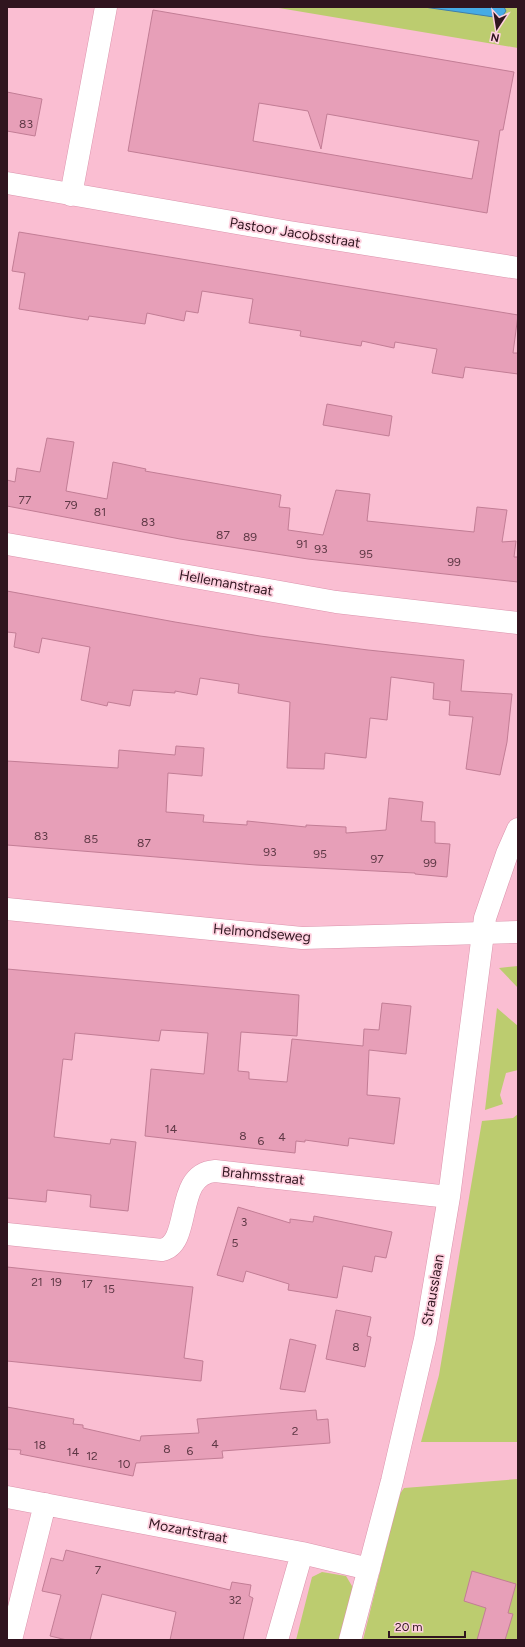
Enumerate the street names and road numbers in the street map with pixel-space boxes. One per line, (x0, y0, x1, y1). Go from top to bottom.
street label: Pastoor Jacobsstraat (228, 214, 362, 252)
street label: Hellemanstraat (178, 566, 274, 600)
street label: Helmondseweg (212, 920, 312, 946)
street label: Brahmsstraat (221, 1163, 305, 1189)
street label: Strausslaan (418, 1253, 448, 1327)
street label: Mozartstraat (147, 1515, 229, 1547)

